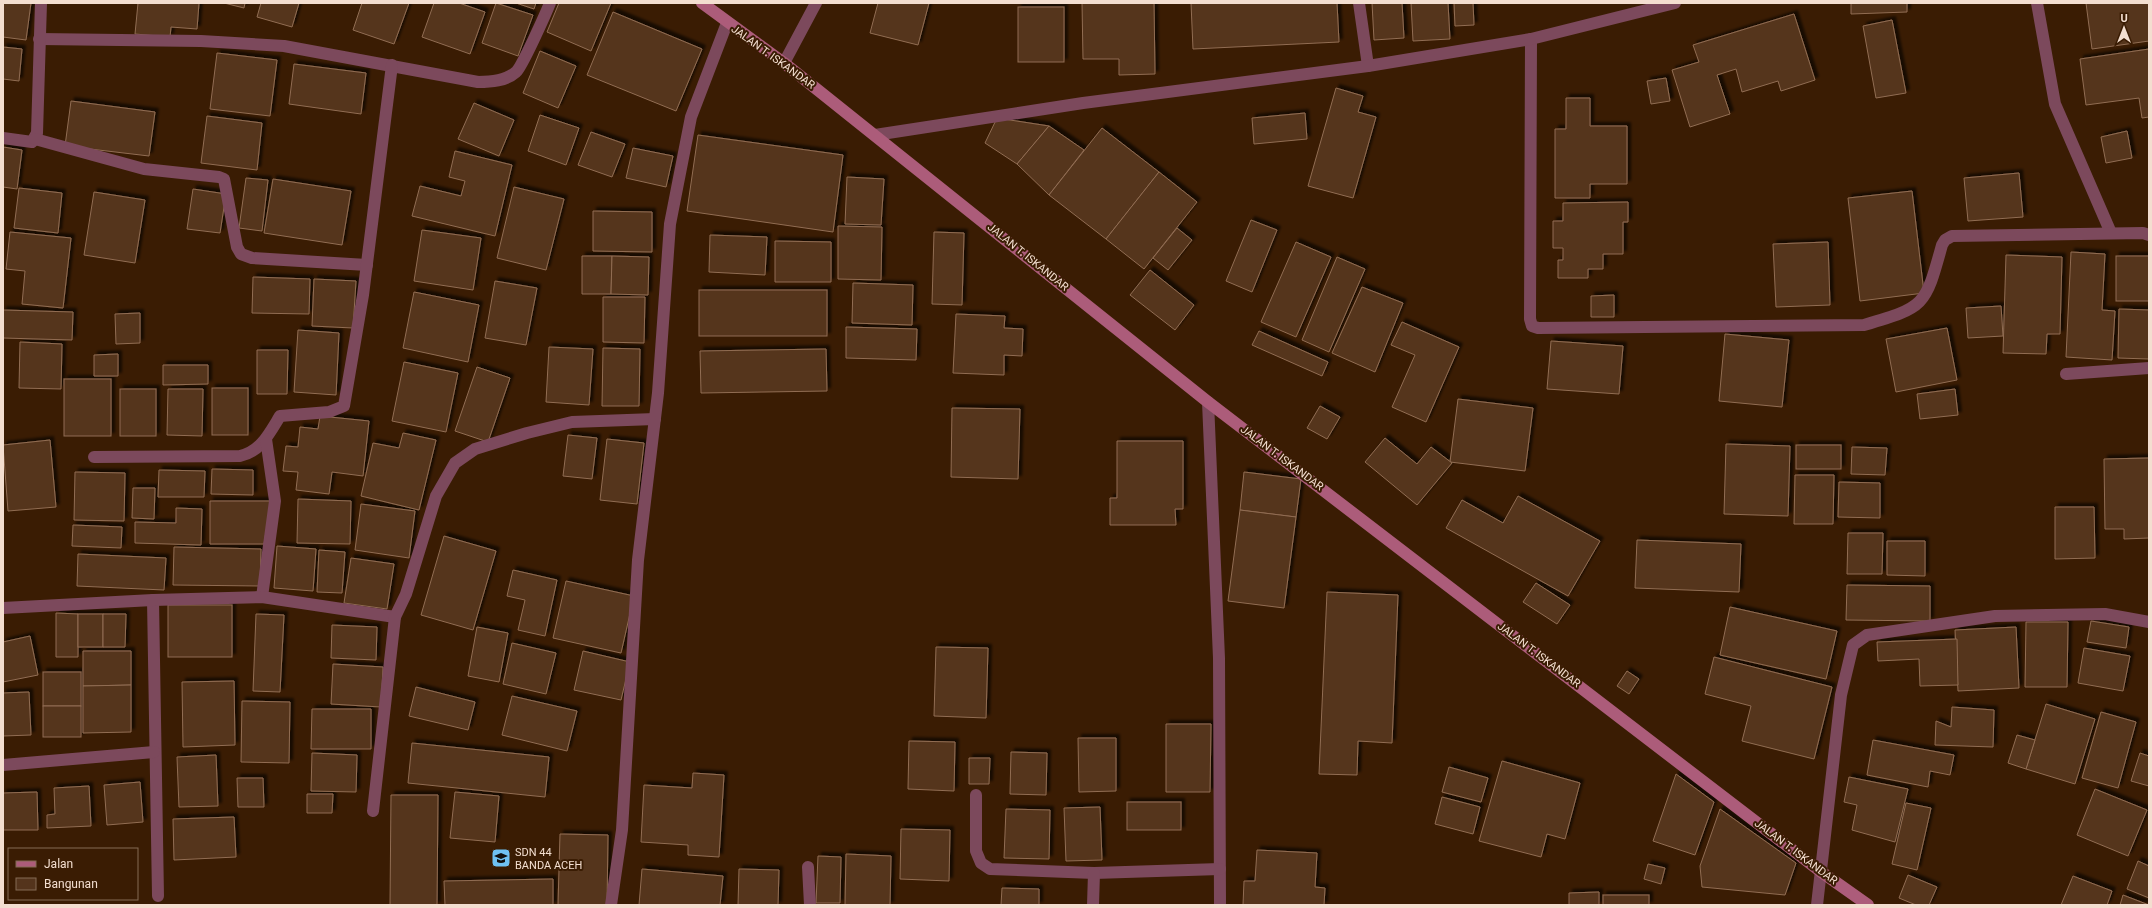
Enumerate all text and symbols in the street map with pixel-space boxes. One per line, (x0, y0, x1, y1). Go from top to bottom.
north arrow (2104, 8, 2144, 48)
text: U (2120, 12, 2128, 25)
street label: JALAN T. ISKANDAR (729, 22, 818, 92)
street label: JALAN T. ISKANDAR (985, 220, 1071, 294)
street label: JALAN T. ISKANDAR (1238, 423, 1326, 493)
street label: JALAN T. ISKANDAR (1495, 620, 1583, 690)
street label: JALAN T. ISKANDAR (1752, 817, 1840, 887)
place label: SDN 44 BANDA ACEH (515, 846, 582, 872)
school or university icon: SDN 44 BANDA ACEH (490, 847, 512, 869)
legend (8, 848, 138, 900)
text: Jalan (44, 857, 73, 871)
text: Bangunan (44, 877, 98, 891)

